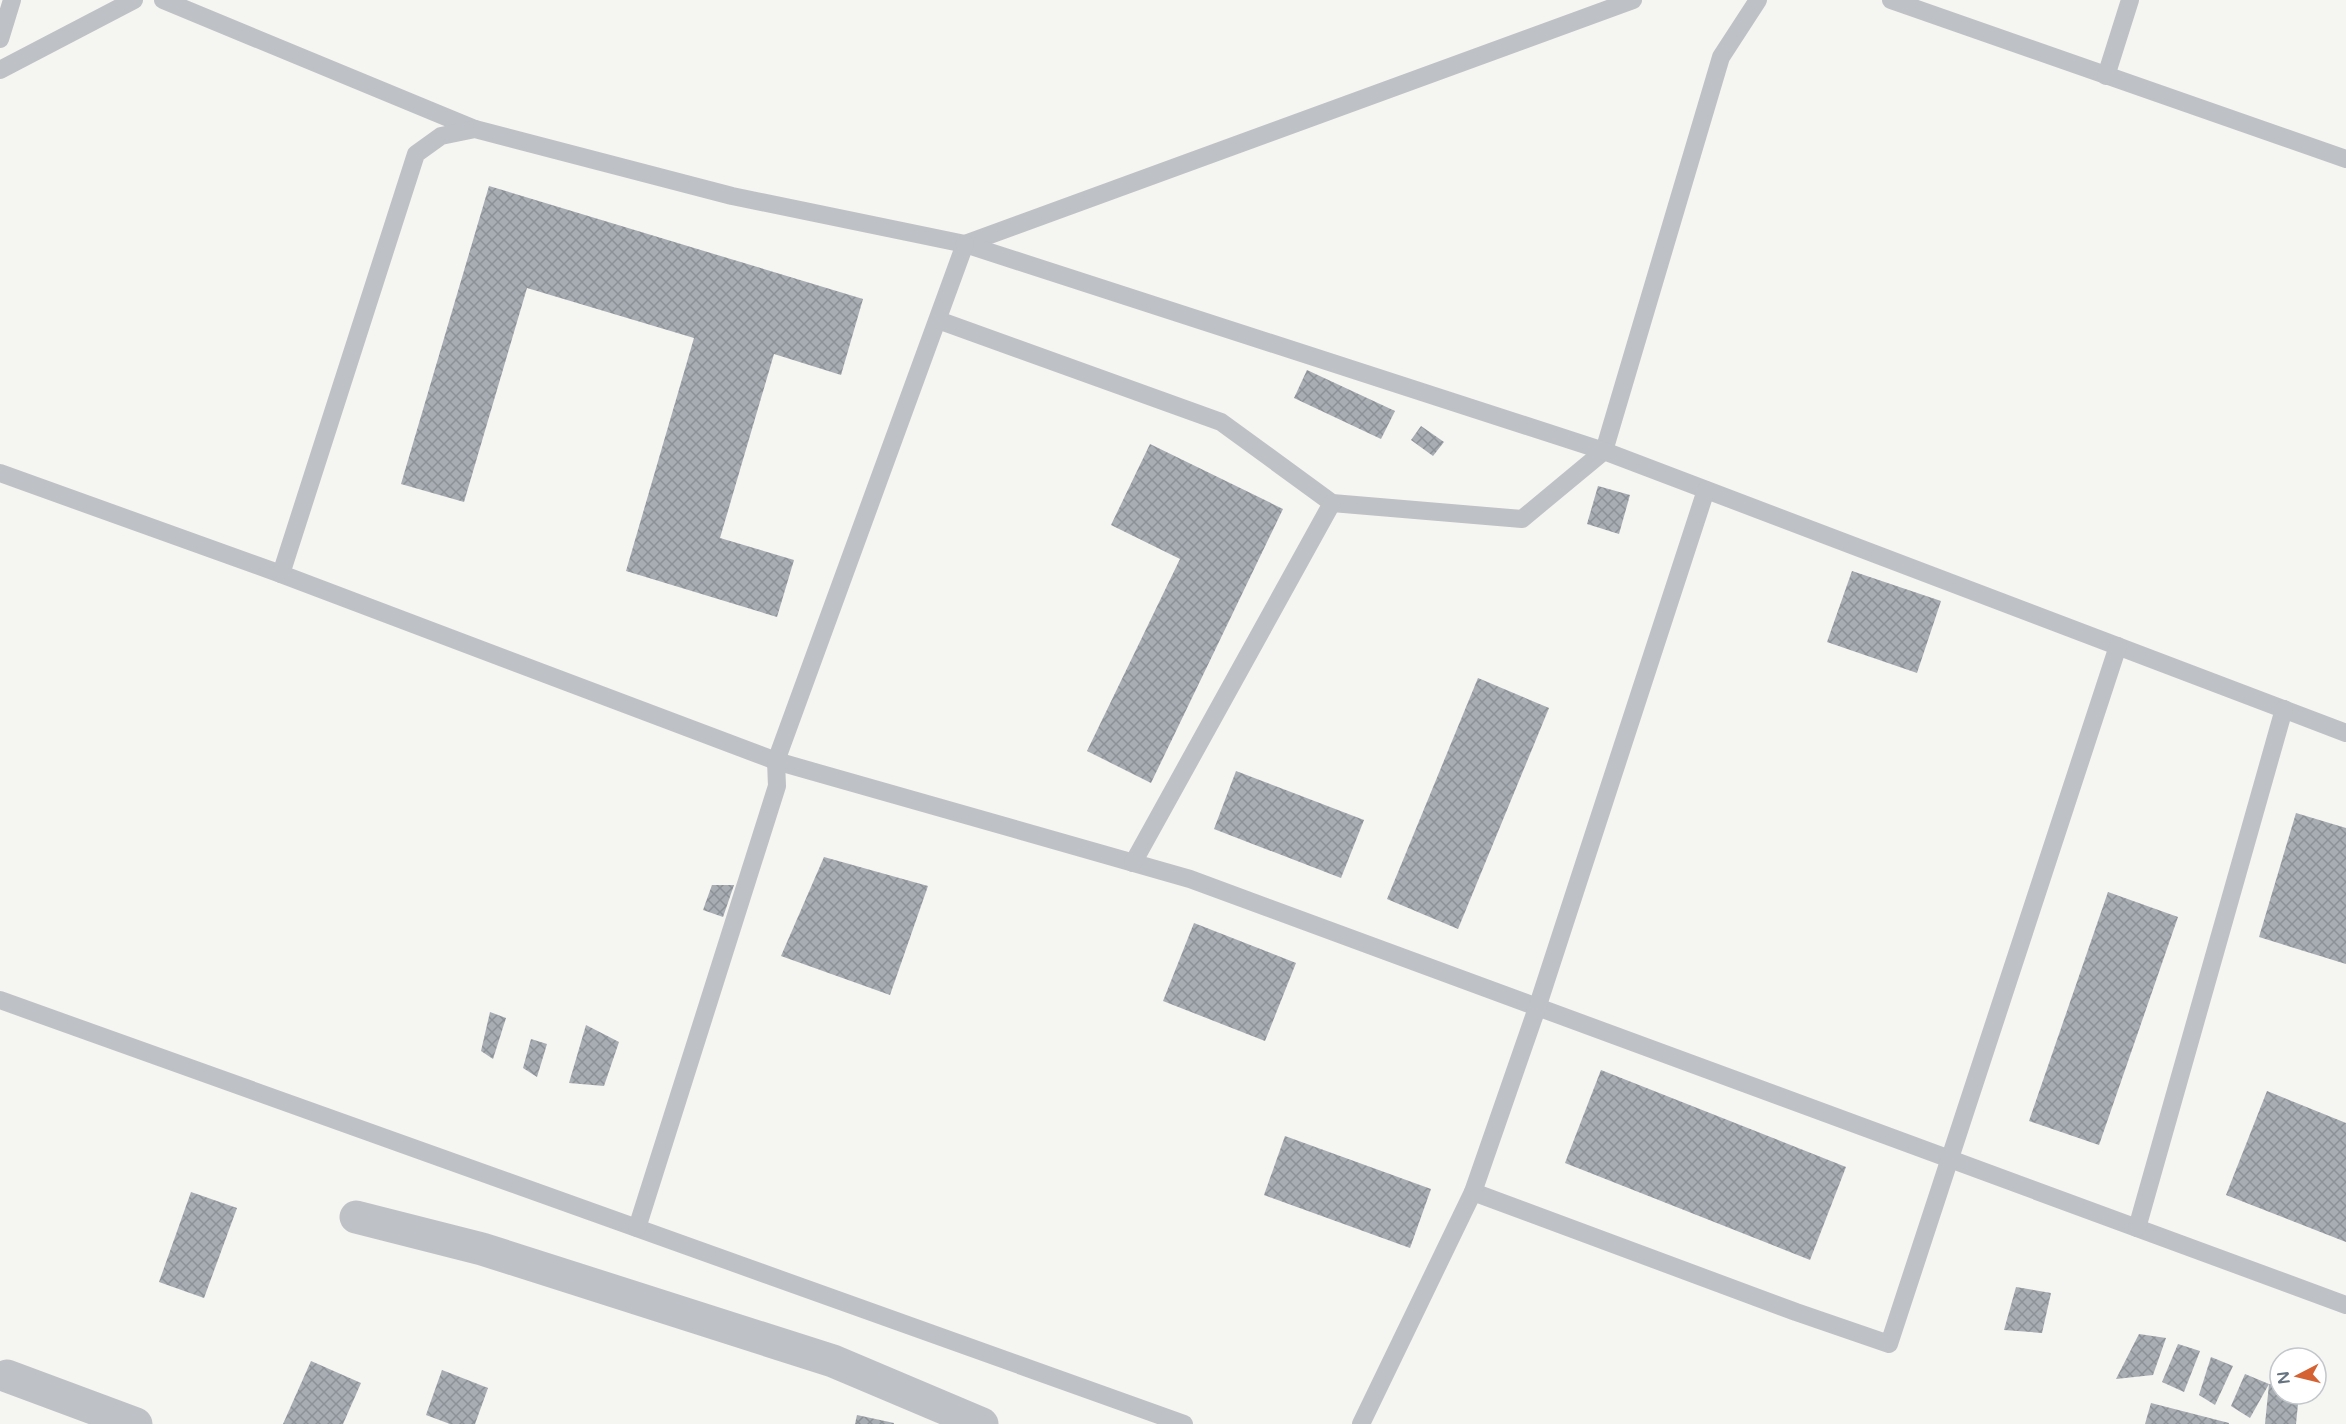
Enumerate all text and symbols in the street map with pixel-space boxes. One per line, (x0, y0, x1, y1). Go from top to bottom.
north arrow (2268, 1346, 2328, 1406)
text: N (2273, 1370, 2295, 1385)

